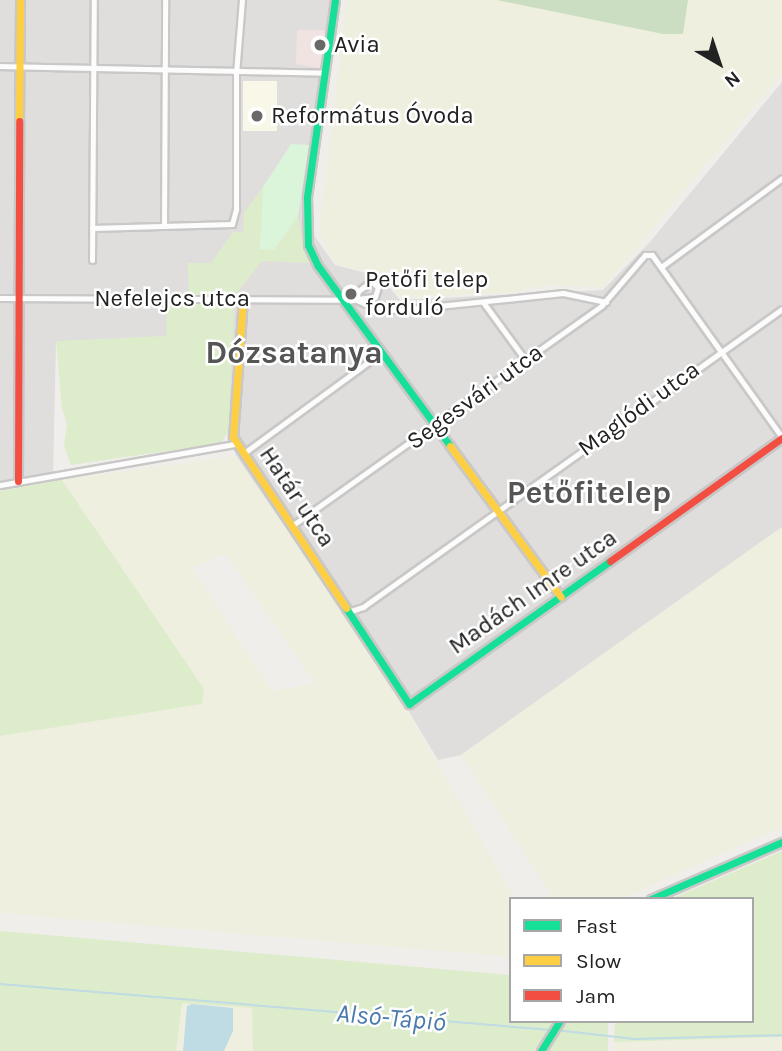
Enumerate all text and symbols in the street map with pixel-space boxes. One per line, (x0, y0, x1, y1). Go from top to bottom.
north arrow (684, 28, 754, 98)
place label: Avia (334, 31, 380, 59)
marker: Avia (312, 37, 328, 53)
text: N (720, 66, 744, 92)
place label: Református Óvoda (271, 102, 474, 130)
marker: Református Óvoda (249, 108, 265, 124)
place label: Petőfi telep forduló (365, 266, 488, 322)
street label: Nefelejcs utca (94, 285, 250, 313)
marker: Petőfi telep forduló (343, 286, 359, 302)
district label: Dózsatanya (205, 334, 383, 372)
street label: Segesvári utca (401, 338, 549, 456)
street label: Maglódi utca (573, 355, 705, 463)
street label: Határ utca (253, 441, 341, 553)
district label: Petőfitelep (507, 474, 671, 512)
street label: Madách Imre utca (443, 523, 623, 661)
legend (509, 897, 754, 1023)
text: Fast (576, 914, 617, 938)
text: Slow (576, 949, 621, 973)
text: Jam (576, 984, 616, 1008)
water label: Alsó-Tápió (335, 998, 447, 1038)

